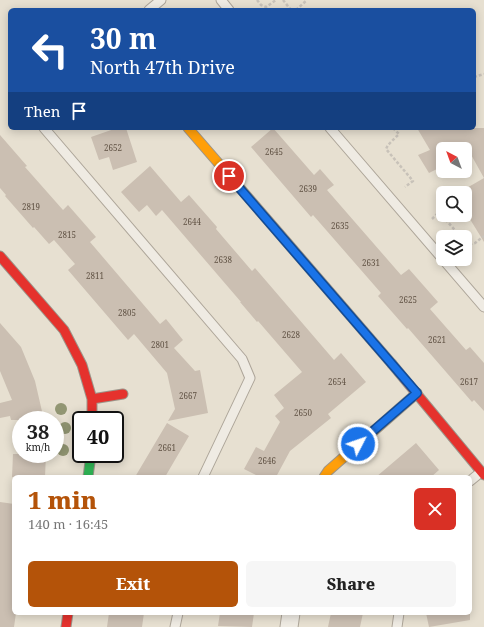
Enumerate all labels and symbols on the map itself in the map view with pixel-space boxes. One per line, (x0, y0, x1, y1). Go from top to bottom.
house number: 2652 (104, 142, 122, 153)
north arrow (436, 142, 472, 178)
house number: 2645 (265, 146, 283, 157)
pin (212, 159, 246, 193)
house number: 2639 (299, 183, 317, 194)
house number: 2819 (22, 201, 40, 212)
house number: 2644 (183, 216, 201, 227)
house number: 2635 (331, 220, 349, 231)
house number: 2815 (58, 229, 76, 240)
house number: 2638 (214, 254, 232, 265)
house number: 2631 (362, 257, 380, 268)
house number: 2811 (86, 270, 104, 281)
house number: 2625 (399, 294, 417, 305)
house number: 2805 (118, 307, 136, 318)
house number: 2628 (282, 329, 300, 340)
house number: 2621 (428, 334, 446, 345)
house number: 2801 (151, 339, 169, 350)
house number: 2654 (328, 376, 346, 387)
house number: 2617 (460, 376, 478, 387)
house number: 2667 (179, 390, 197, 401)
house number: 2650 (294, 407, 312, 418)
speed limit sign: 40 (72, 411, 124, 463)
position arrow (337, 423, 379, 465)
house number: 2661 (158, 442, 176, 453)
house number: 2646 (258, 455, 276, 466)

